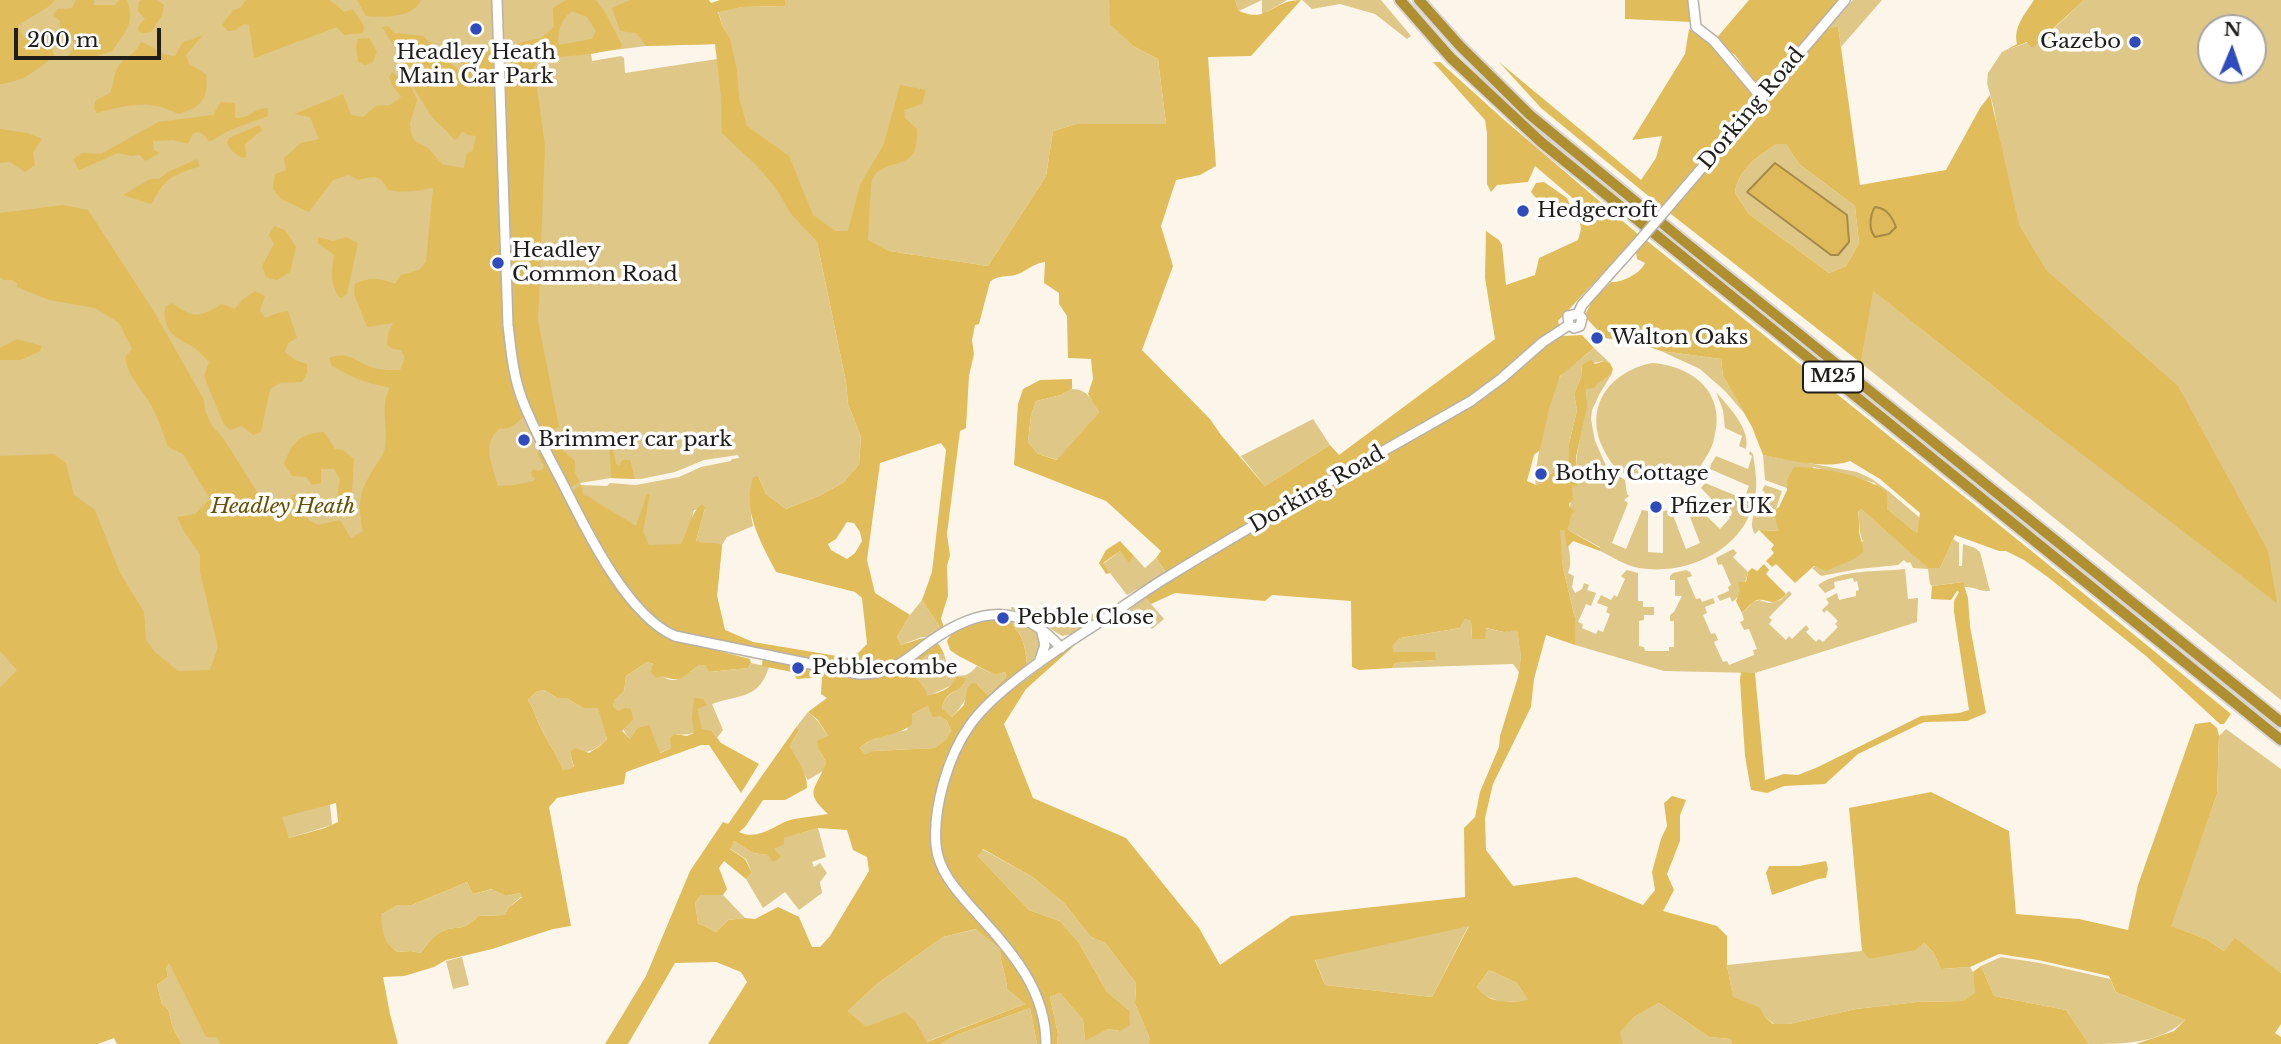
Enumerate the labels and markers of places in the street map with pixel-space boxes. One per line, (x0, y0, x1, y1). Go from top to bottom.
marker: Headley Heath Main Car Park (468, 21, 484, 37)
place label: Gazebo (2040, 29, 2121, 55)
marker: Gazebo (2127, 34, 2143, 50)
place label: Headley Heath Main Car Park (396, 40, 556, 90)
place label: Hedgecroft (1537, 198, 1658, 224)
marker: Hedgecroft (1515, 203, 1531, 219)
place label: Headley Common Road (512, 238, 678, 288)
marker: Headley Common Road (490, 255, 506, 271)
place label: Walton Oaks (1611, 325, 1748, 351)
marker: Walton Oaks (1589, 330, 1605, 346)
place label: Brimmer car park (538, 427, 732, 453)
marker: Brimmer car park (516, 432, 532, 448)
place label: Bothy Cottage (1555, 461, 1709, 487)
marker: Bothy Cottage (1533, 466, 1549, 482)
place label: Pfizer UK (1670, 494, 1772, 520)
marker: Pfizer UK (1648, 499, 1664, 515)
place label: Pebble Close (1017, 605, 1154, 631)
marker: Pebble Close (995, 610, 1011, 626)
place label: Pebblecombe (812, 655, 957, 681)
marker: Pebblecombe (790, 660, 806, 676)

